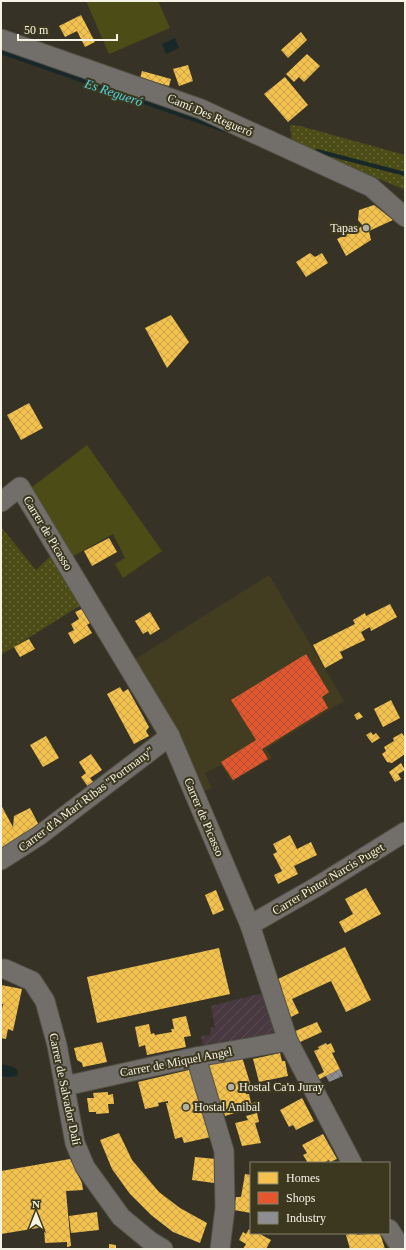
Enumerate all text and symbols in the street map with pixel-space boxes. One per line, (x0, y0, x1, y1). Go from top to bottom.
scale bar (18, 16, 117, 42)
text: 50 m (24, 23, 49, 37)
water label: Es Regueró (82, 75, 145, 110)
street label: Camí Des Regueró (165, 91, 255, 139)
place label: Tapas (330, 221, 358, 235)
marker: Tapas (361, 223, 371, 233)
street label: Carrer de Picasso (20, 493, 76, 573)
street label: Carrer d'A Marí Ribas "Portmany" (16, 743, 157, 855)
street label: Carrer de Picasso (181, 776, 227, 858)
street label: Carrer Pintor Narcis Puget (270, 840, 387, 918)
street label: Carrer de Salvador Dalí (46, 1032, 84, 1147)
street label: Carrer de Miquel Angel (119, 1044, 234, 1080)
place label: Hostal Ca'n Juray (239, 1080, 324, 1094)
marker: Hostal Ca'n Juray (226, 1082, 236, 1092)
place label: Hostal Anibal (194, 1100, 261, 1114)
marker: Hostal Anibal (181, 1102, 191, 1112)
legend (250, 1162, 390, 1234)
text: Homes (286, 1171, 320, 1185)
text: Shops (286, 1191, 316, 1205)
north arrow (16, 1194, 56, 1234)
text: N (32, 1198, 40, 1210)
text: Industry (286, 1211, 326, 1225)

